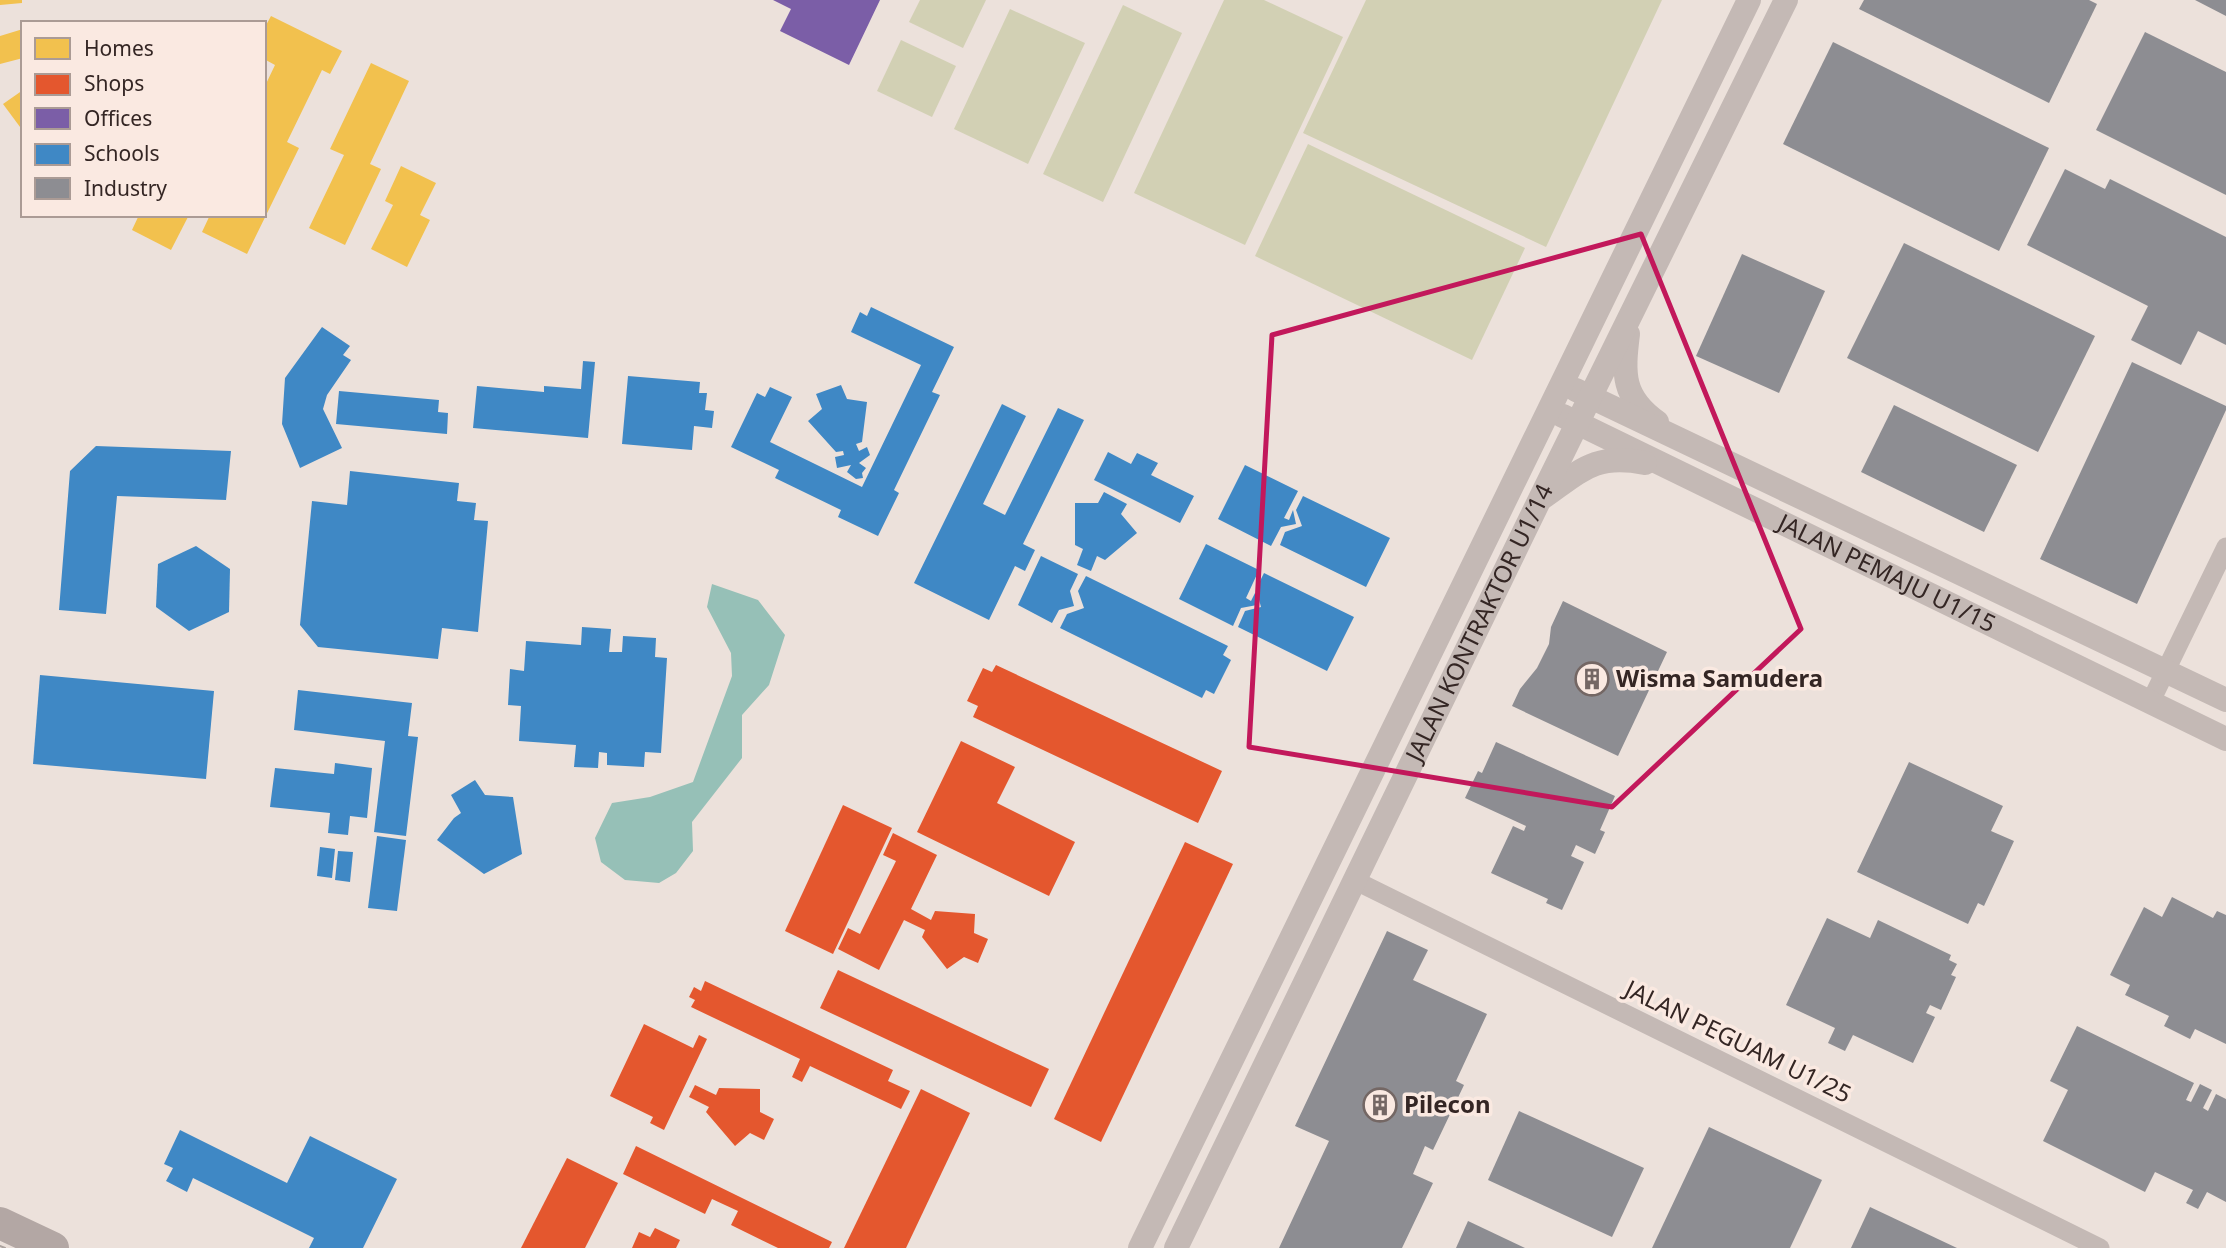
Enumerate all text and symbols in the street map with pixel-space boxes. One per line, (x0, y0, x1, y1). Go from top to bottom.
legend (21, 21, 266, 217)
text: Homes (84, 34, 154, 62)
text: Shops (84, 69, 144, 97)
text: Offices (84, 104, 152, 132)
text: Schools (84, 139, 159, 167)
text: Industry (84, 174, 167, 202)
street label: JALAN KONTRAKTOR U1/14 (1396, 478, 1560, 768)
street label: JALAN PEMAJU U1/15 (1771, 504, 2002, 639)
building icon: Wisma Samudera (1573, 660, 1611, 698)
place label: Wisma Samudera (1616, 661, 1823, 694)
street label: JALAN PEGUAM U1/25 (1618, 971, 1857, 1110)
building icon: Pilecon (1361, 1086, 1399, 1124)
place label: Pilecon (1404, 1087, 1491, 1120)

